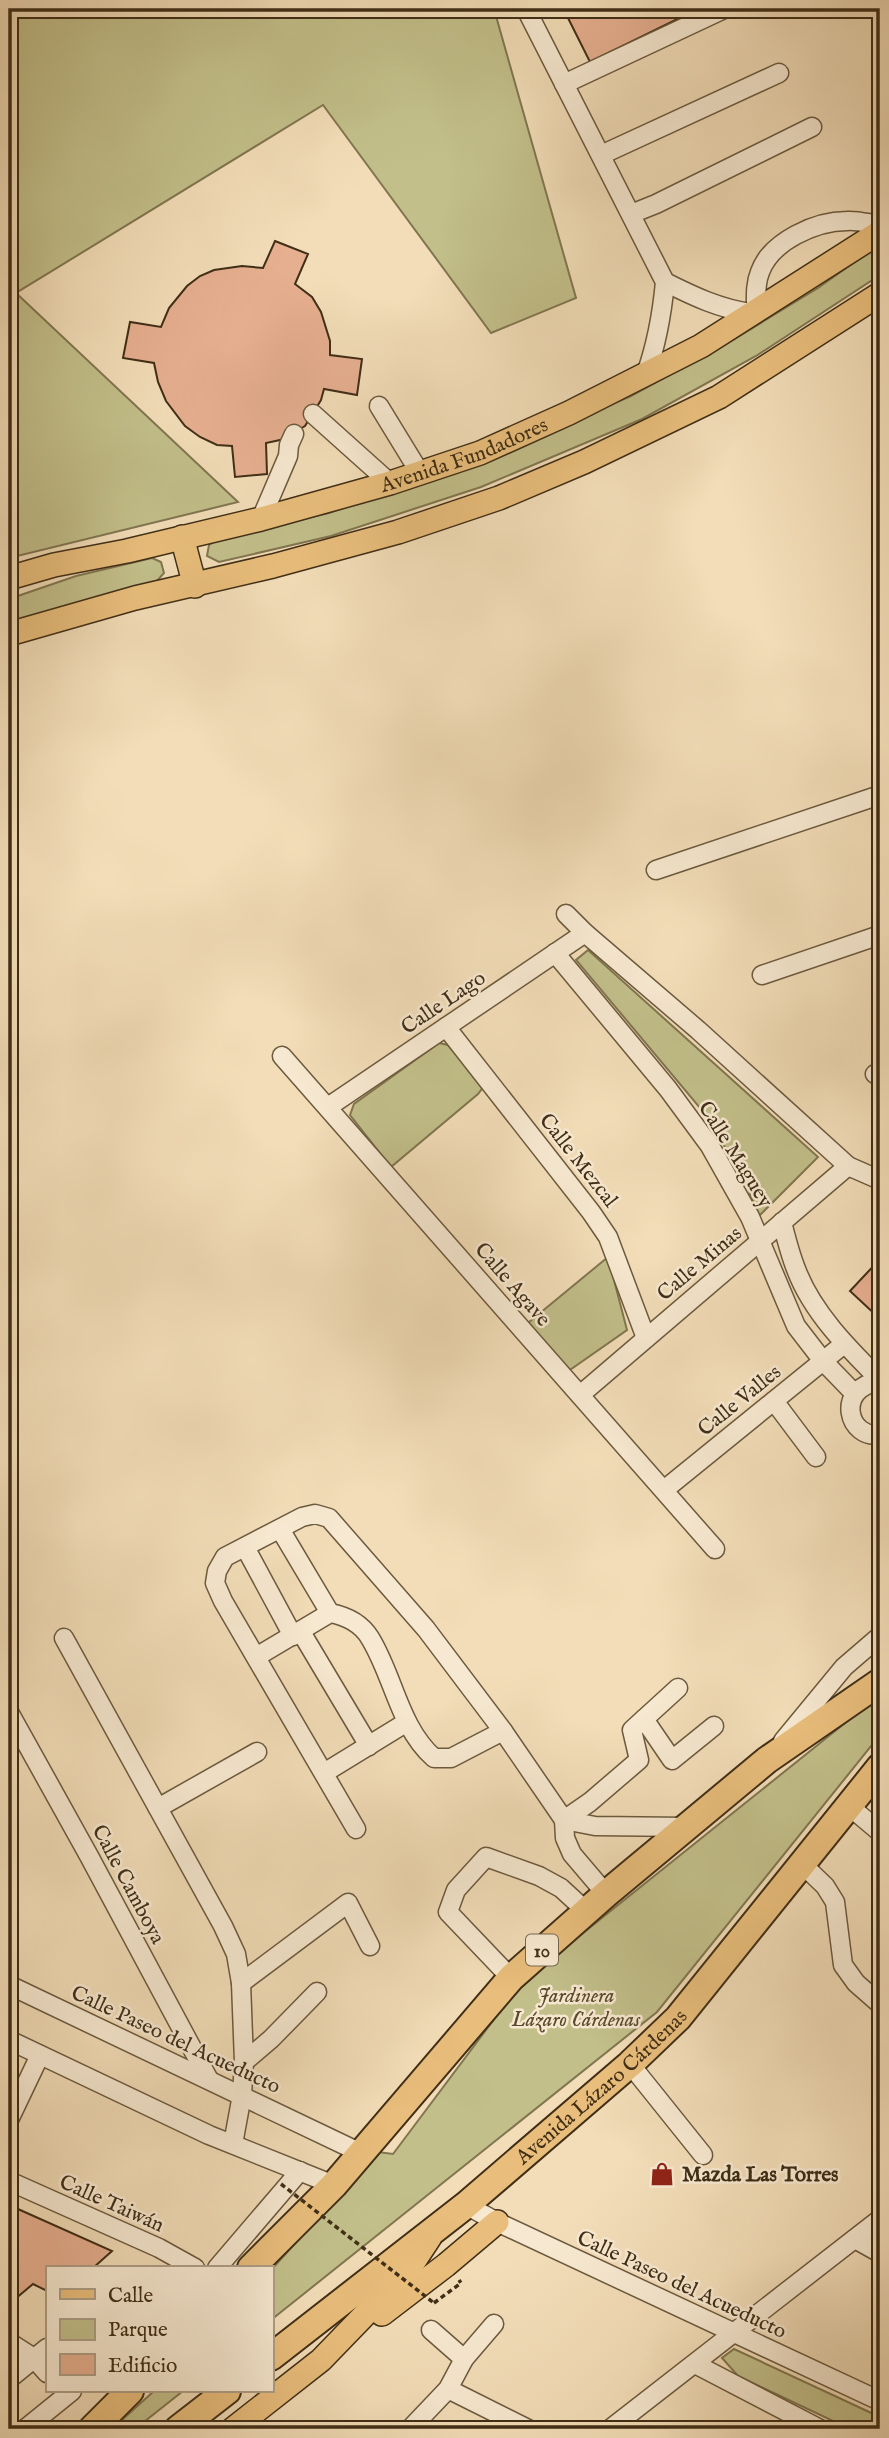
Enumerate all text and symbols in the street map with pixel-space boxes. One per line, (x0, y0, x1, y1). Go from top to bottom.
street label: Avenida Fundadores (377, 412, 553, 500)
street label: Calle Lago (396, 965, 491, 1041)
street label: Calle Maguey (691, 1096, 779, 1214)
street label: Calle Mezcal (533, 1108, 623, 1214)
street label: Calle Minas (652, 1221, 748, 1308)
street label: Calle Agave (468, 1237, 556, 1333)
street label: Calle Valles (693, 1359, 787, 1443)
street label: Calle Camboya (85, 1820, 171, 1950)
road number: 10 (526, 1934, 558, 1966)
street label: Calle Paseo del Acueducto (66, 1980, 284, 2101)
park label: Jardinera Lázaro Cárdenas (511, 1983, 641, 2034)
street label: Avenida Lázaro Cárdenas (510, 2005, 694, 2172)
shop icon: Mazda Las Torres (648, 2160, 676, 2188)
place label: Mazda Las Torres (682, 2162, 839, 2189)
street label: Calle Taiwán (55, 2169, 168, 2239)
street label: Calle Paseo del Acueducto (572, 2225, 790, 2346)
legend (46, 2266, 273, 2392)
text: Calle (108, 2283, 153, 2310)
text: Parque (108, 2317, 168, 2344)
text: Edificio (108, 2353, 177, 2380)

